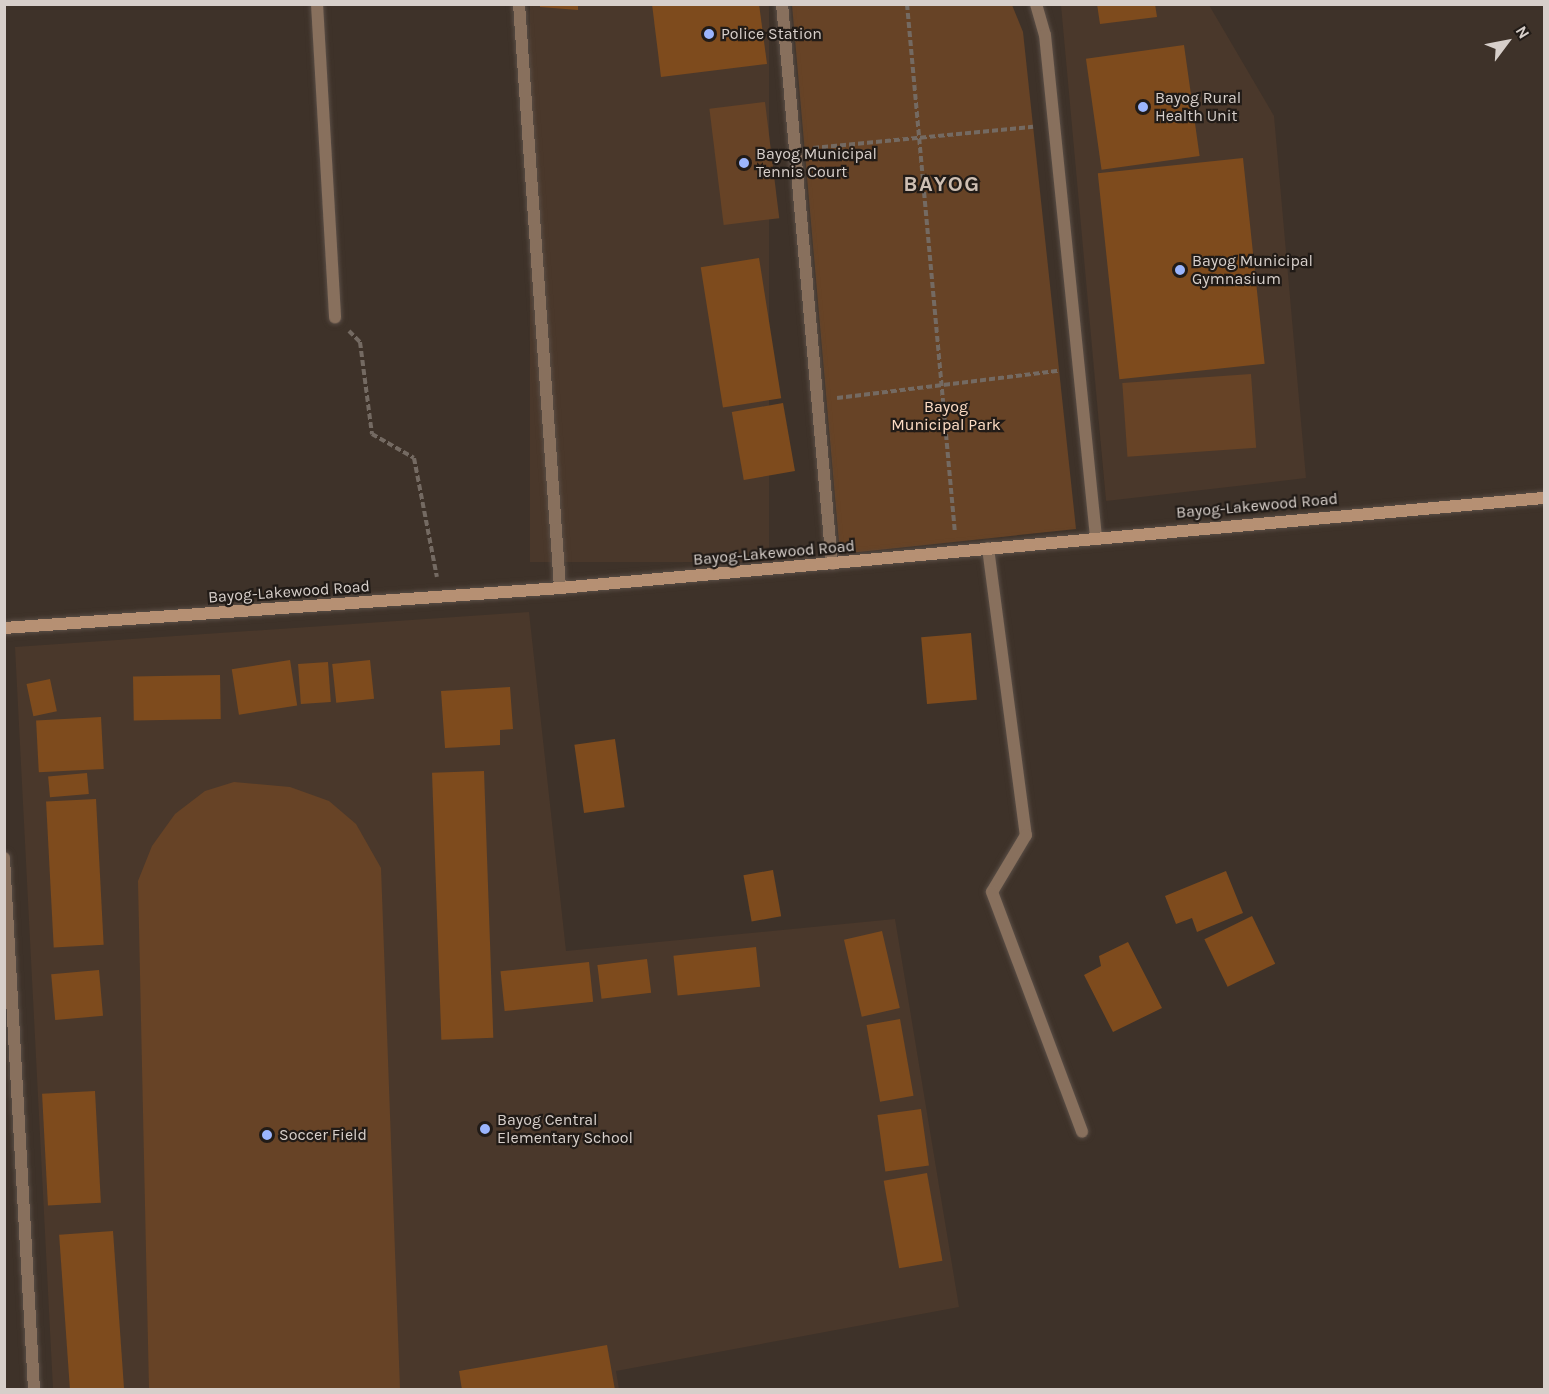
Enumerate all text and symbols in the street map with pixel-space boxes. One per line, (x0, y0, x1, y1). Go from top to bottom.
north arrow (1477, 12, 1537, 72)
text: N (1512, 22, 1534, 42)
place label: Police Station (721, 24, 822, 44)
marker: Police Station (702, 27, 716, 41)
place label: Bayog Rural Health Unit (1155, 88, 1241, 126)
marker: Bayog Rural Health Unit (1136, 100, 1150, 114)
place label: Bayog Municipal Tennis Court (756, 144, 877, 182)
marker: Bayog Municipal Tennis Court (737, 156, 751, 170)
district label: BAYOG (903, 172, 981, 198)
place label: Bayog Municipal Gymnasium (1192, 251, 1313, 289)
marker: Bayog Municipal Gymnasium (1173, 263, 1187, 277)
park label: Bayog Municipal Park (891, 397, 1001, 435)
street label: Bayog-Lakewood Road (1175, 489, 1339, 523)
street label: Bayog-Lakewood Road (692, 536, 856, 570)
street label: Bayog-Lakewood Road (207, 577, 371, 607)
place label: Bayog Central Elementary School (497, 1110, 633, 1148)
marker: Bayog Central Elementary School (478, 1122, 492, 1136)
place label: Soccer Field (279, 1125, 367, 1145)
marker: Soccer Field (260, 1128, 274, 1142)

